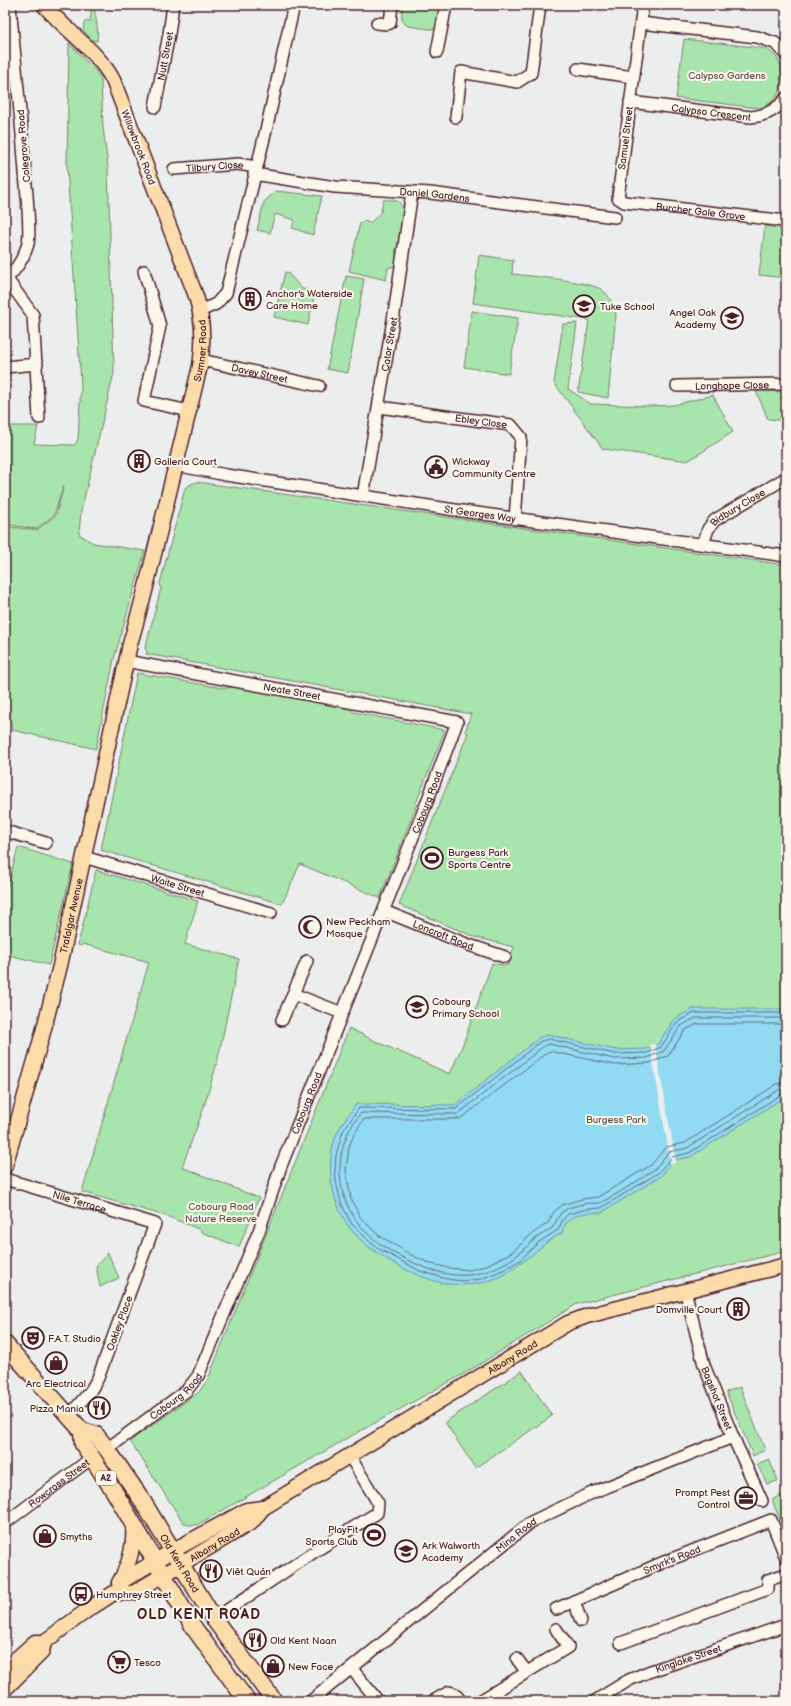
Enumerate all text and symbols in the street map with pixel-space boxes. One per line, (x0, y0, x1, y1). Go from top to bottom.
street label: Nutt Street (155, 31, 176, 81)
park label: Calypso Gardens (688, 70, 766, 82)
street label: Calypso Crescent (671, 102, 752, 124)
street label: Samuel Street (616, 106, 636, 170)
street label: Willowbrook Road (118, 108, 158, 187)
street label: Colegrove Road (15, 109, 33, 183)
street label: Tilbury Close (186, 159, 245, 175)
street label: Daniel Gardens (399, 186, 470, 205)
street label: Burcher Gale Grove (655, 201, 746, 223)
building icon: Anchor's Waterside Care Home (237, 286, 263, 312)
place label: Anchor's Waterside Care Home (266, 288, 353, 312)
school or university icon: Tuke School (571, 293, 597, 319)
place label: Tuke School (600, 301, 654, 313)
school or university icon: Angel Oak Academy (719, 305, 745, 331)
place label: Angel Oak Academy (670, 307, 716, 331)
street label: Cator Street (379, 316, 400, 372)
street label: Sumner Road (191, 319, 209, 383)
street label: Davey Street (230, 362, 289, 386)
street label: Longhope Close (695, 379, 769, 393)
street label: Ebley Close (454, 412, 508, 431)
building icon: Galleria Court (126, 448, 152, 474)
public building icon: Wickway Community Centre (423, 454, 449, 480)
place label: Galleria Court (154, 456, 217, 468)
place label: Wickway Community Centre (452, 456, 536, 480)
street label: Bidbury Close (708, 487, 768, 529)
street label: St Georges Way (443, 503, 517, 525)
street label: Neate Street (262, 681, 321, 703)
street label: Cobourg Road (410, 770, 445, 835)
sports icon: Burgess Park Sports Centre (419, 845, 445, 871)
place label: Burgess Park Sports Centre (448, 847, 511, 871)
street label: Waite Street (149, 872, 206, 900)
street label: Trafalgar Avenue (58, 877, 86, 955)
mosque icon: New Peckham Mosque (297, 914, 323, 940)
place label: New Peckham Mosque (326, 916, 390, 940)
street label: Loncroft Road (411, 918, 475, 953)
school or university icon: Cobourg Primary School (404, 994, 430, 1020)
place label: Cobourg Primary School (432, 996, 499, 1020)
street label: Cobourg Road (289, 1070, 325, 1136)
park label: Burgess Park (586, 1114, 646, 1126)
street label: Nile Terrace (51, 1189, 108, 1216)
park label: Cobourg Road Nature Reserve (185, 1201, 257, 1225)
street label: Oakley Place (104, 1294, 136, 1353)
building icon: Domville Court (725, 1296, 751, 1322)
place label: Domville Court (656, 1304, 722, 1316)
theatre icon: F.A.T. Studio (20, 1325, 46, 1351)
place label: F.A.T. Studio (48, 1333, 101, 1345)
street label: Albany Road (486, 1338, 540, 1377)
shop icon: Arc Electrical (43, 1350, 69, 1376)
street label: Bagshot Street (698, 1365, 735, 1432)
street label: Cobourg Road (148, 1371, 205, 1423)
place label: Arc Electrical (26, 1378, 86, 1390)
restaurant icon: Pizza Mania (86, 1395, 112, 1421)
place label: Pizza Mania (30, 1403, 84, 1415)
street label: Rowcross Street (26, 1457, 92, 1511)
road number: A2 (96, 1471, 116, 1485)
office icon: Prompt Pest Control (733, 1485, 759, 1511)
place label: Prompt Pest Control (675, 1487, 730, 1511)
street label: Mina Road (494, 1515, 539, 1555)
sports icon: PlayFit Sports Club (361, 1522, 387, 1548)
shop icon: Smyths (32, 1523, 58, 1549)
place label: PlayFit Sports Club (306, 1524, 358, 1548)
street label: Albany Road (188, 1526, 242, 1565)
place label: Smyths (60, 1531, 92, 1543)
street label: Old Kent Road (157, 1532, 202, 1595)
school or university icon: Ark Walworth Academy (393, 1538, 419, 1564)
place label: Ark Walworth Academy (422, 1540, 480, 1564)
street label: Smyrk's Road (642, 1543, 703, 1577)
restaurant icon: Viêt Quán (198, 1558, 224, 1584)
place label: Viêt Quán (226, 1566, 271, 1578)
bus stop icon: Humphrey Street (68, 1581, 94, 1607)
place label: Humphrey Street (96, 1589, 172, 1601)
district label: OLD KENT ROAD (137, 1606, 261, 1623)
restaurant icon: Old Kent Naan (242, 1627, 268, 1653)
place label: Old Kent Naan (270, 1635, 337, 1647)
street label: Kinglake Street (654, 1643, 723, 1676)
supermarket icon: Tesco (106, 1649, 132, 1675)
shop icon: New Face (260, 1653, 286, 1679)
place label: Tesco (134, 1657, 161, 1669)
place label: New Face (288, 1661, 333, 1673)

